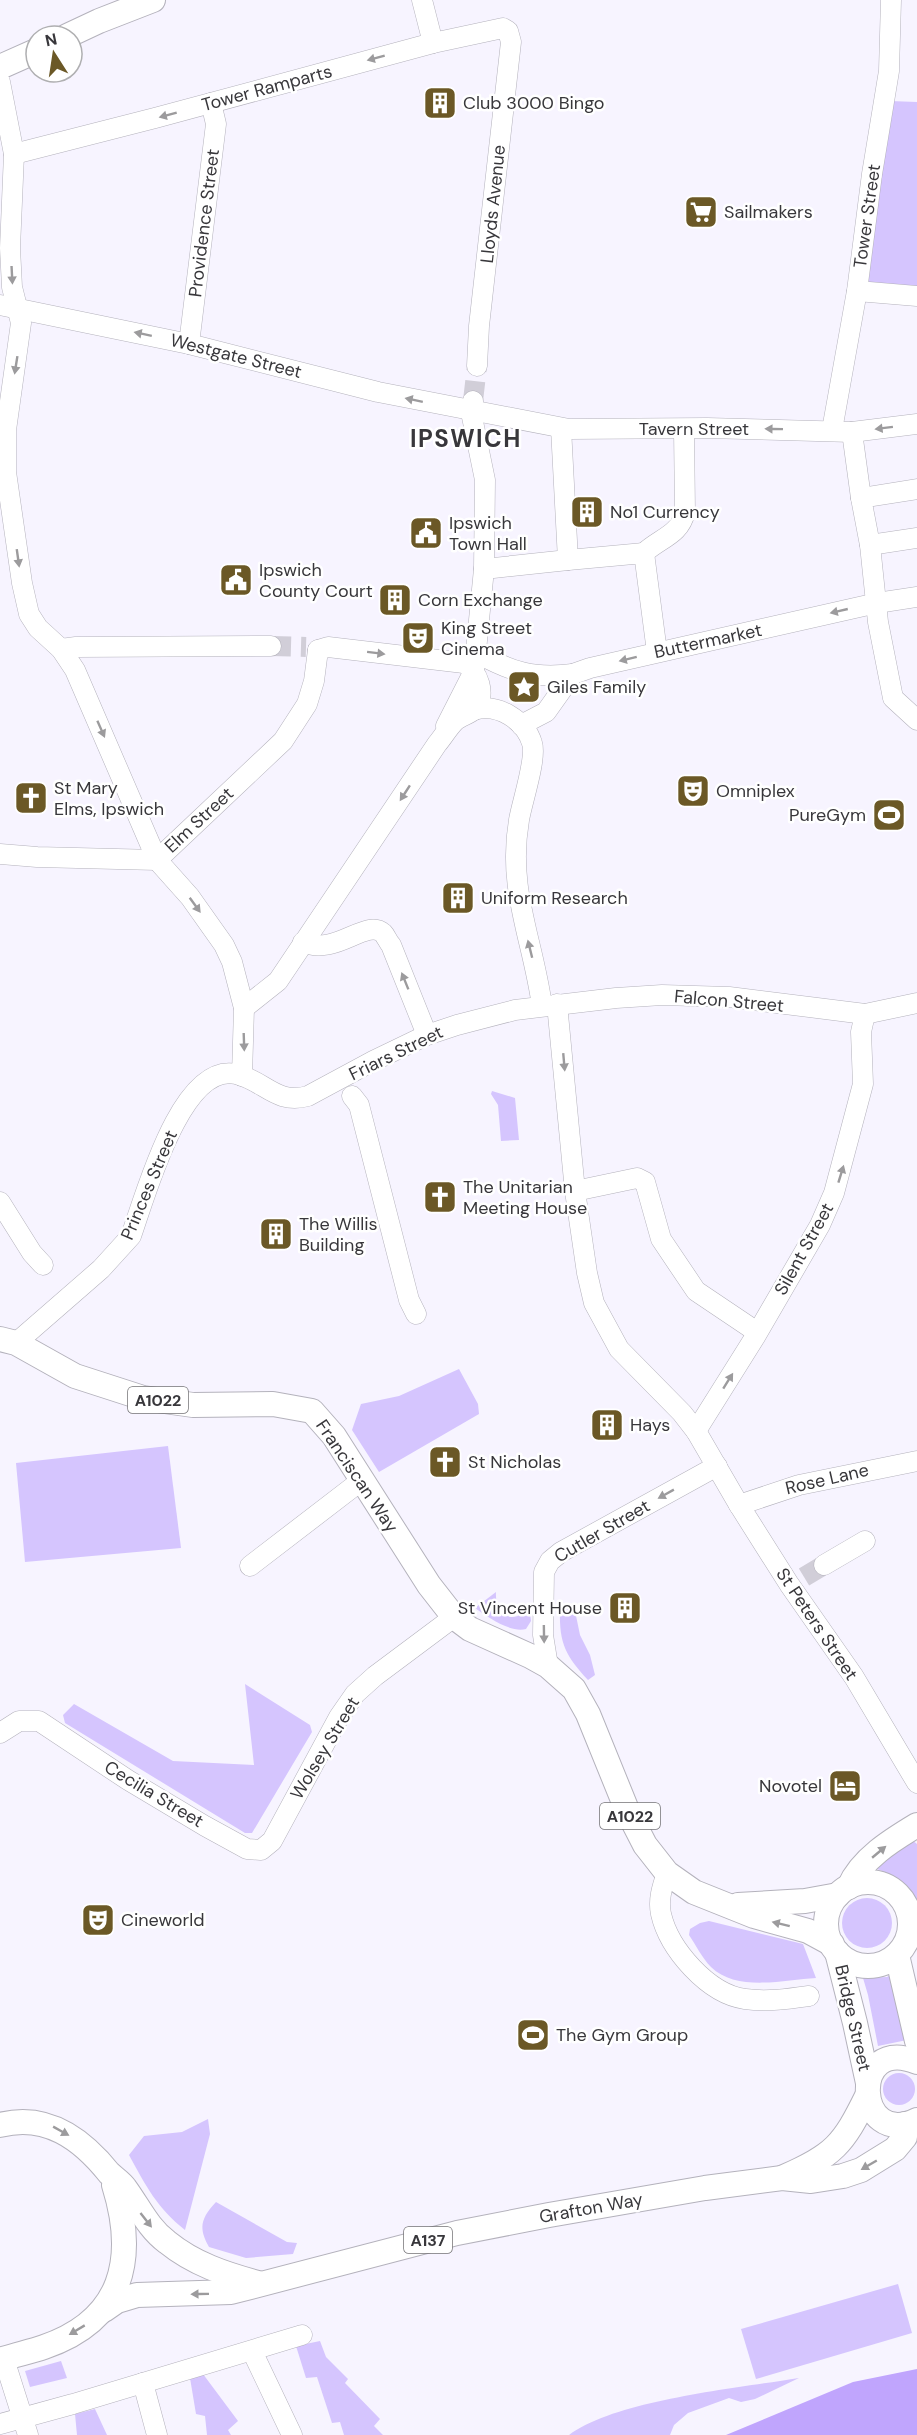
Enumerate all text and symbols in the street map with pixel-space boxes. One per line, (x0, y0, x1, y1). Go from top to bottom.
north arrow (24, 24, 84, 84)
text: N (43, 28, 59, 51)
one-way arrow (367, 53, 385, 63)
street label: Tower Ramparts (199, 59, 335, 117)
building icon: Club 3000 Bingo (422, 85, 458, 121)
place label: Club 3000 Bingo (463, 91, 605, 115)
one-way arrow (159, 110, 177, 120)
street label: Lloyds Avenue (475, 144, 511, 264)
street label: Providence Street (183, 148, 225, 298)
street label: Tower Street (848, 162, 886, 270)
supermarket icon: Sailmakers (683, 194, 719, 230)
place label: Sailmakers (724, 200, 813, 224)
one-way arrow (7, 266, 16, 285)
street label: Westgate Street (168, 328, 304, 384)
one-way arrow (133, 329, 152, 338)
one-way arrow (11, 355, 20, 374)
one-way arrow (404, 395, 423, 404)
street label: Tavern Street (639, 417, 749, 441)
district label: IPSWICH (410, 423, 522, 454)
one-way arrow (875, 423, 894, 432)
one-way arrow (764, 425, 783, 434)
building icon: No1 Currency (569, 494, 605, 530)
place label: No1 Currency (610, 500, 720, 524)
place label: Ipswich Town Hall (449, 511, 527, 556)
public building icon: Ipswich Town Hall (408, 515, 444, 551)
one-way arrow (14, 549, 23, 568)
place label: Ipswich County Court (259, 558, 373, 603)
public building icon: Ipswich County Court (218, 562, 254, 598)
building icon: Corn Exchange (377, 582, 413, 618)
place label: Corn Exchange (418, 588, 543, 612)
one-way arrow (830, 607, 848, 617)
place label: King Street Cinema (441, 616, 532, 661)
street label: Buttermarket (652, 618, 764, 664)
theatre icon: King Street Cinema (400, 620, 436, 656)
one-way arrow (366, 648, 385, 658)
one-way arrow (619, 655, 637, 664)
place icon: Giles Family (506, 669, 542, 705)
place label: Giles Family (547, 675, 646, 699)
one-way arrow (96, 721, 106, 739)
theatre icon: Omniplex (675, 773, 711, 809)
place label: St Mary Elms, Ipswich (54, 776, 164, 821)
place label: Omniplex (716, 779, 795, 803)
church icon: St Mary Elms, Ipswich (13, 780, 49, 816)
street label: Elm Street (159, 782, 239, 858)
one-way arrow (400, 785, 411, 801)
sports icon: PureGym (871, 797, 907, 833)
place label: PureGym (789, 803, 866, 827)
building icon: Uniform Research (440, 880, 476, 916)
place label: Uniform Research (481, 886, 628, 910)
one-way arrow (189, 896, 201, 912)
one-way arrow (525, 939, 535, 958)
one-way arrow (400, 972, 409, 990)
street label: Falcon Street (673, 984, 785, 1018)
street label: Friars Street (345, 1020, 447, 1086)
one-way arrow (239, 1032, 249, 1051)
one-way arrow (559, 1053, 569, 1072)
street label: Princes Street (115, 1126, 183, 1244)
one-way arrow (837, 1165, 846, 1183)
place label: The Unitarian Meeting House (463, 1175, 587, 1220)
church icon: The Unitarian Meeting House (422, 1179, 458, 1215)
street label: Silent Street (769, 1198, 839, 1300)
place label: The Willis Building (299, 1212, 378, 1257)
building icon: The Willis Building (258, 1216, 294, 1252)
one-way arrow (722, 1373, 733, 1389)
road number: A1022 (128, 1387, 188, 1413)
building icon: Hays (589, 1407, 625, 1443)
place label: Hays (630, 1413, 670, 1437)
street label: Franciscan Way (310, 1415, 404, 1537)
church icon: St Nicholas (427, 1444, 463, 1480)
place label: St Nicholas (468, 1450, 561, 1474)
street label: Rose Lane (783, 1458, 871, 1500)
one-way arrow (657, 1489, 674, 1499)
street label: Cutler Street (550, 1494, 654, 1568)
street label: St Peters Street (771, 1563, 863, 1685)
building icon: St Vincent House (607, 1590, 643, 1626)
place label: St Vincent House (458, 1596, 602, 1620)
one-way arrow (539, 1624, 549, 1643)
street label: Wolsey Street (285, 1692, 365, 1804)
street label: Cecilia Street (100, 1755, 208, 1833)
hotel icon: Novotel (827, 1768, 863, 1804)
place label: Novotel (759, 1774, 822, 1798)
road number: A1022 (600, 1803, 660, 1829)
one-way arrow (871, 1847, 886, 1859)
theatre icon: Cineworld (80, 1902, 116, 1938)
place label: Cineworld (121, 1908, 204, 1932)
one-way arrow (772, 1918, 790, 1928)
street label: Bridge Street (829, 1962, 877, 2074)
sports icon: The Gym Group (515, 2017, 551, 2053)
place label: The Gym Group (556, 2023, 688, 2047)
one-way arrow (53, 2126, 70, 2136)
one-way arrow (860, 2160, 877, 2170)
street label: Grafton Way (537, 2187, 645, 2229)
one-way arrow (140, 2212, 152, 2227)
road number: A137 (404, 2227, 452, 2253)
one-way arrow (191, 2289, 210, 2299)
one-way arrow (69, 2325, 85, 2336)

